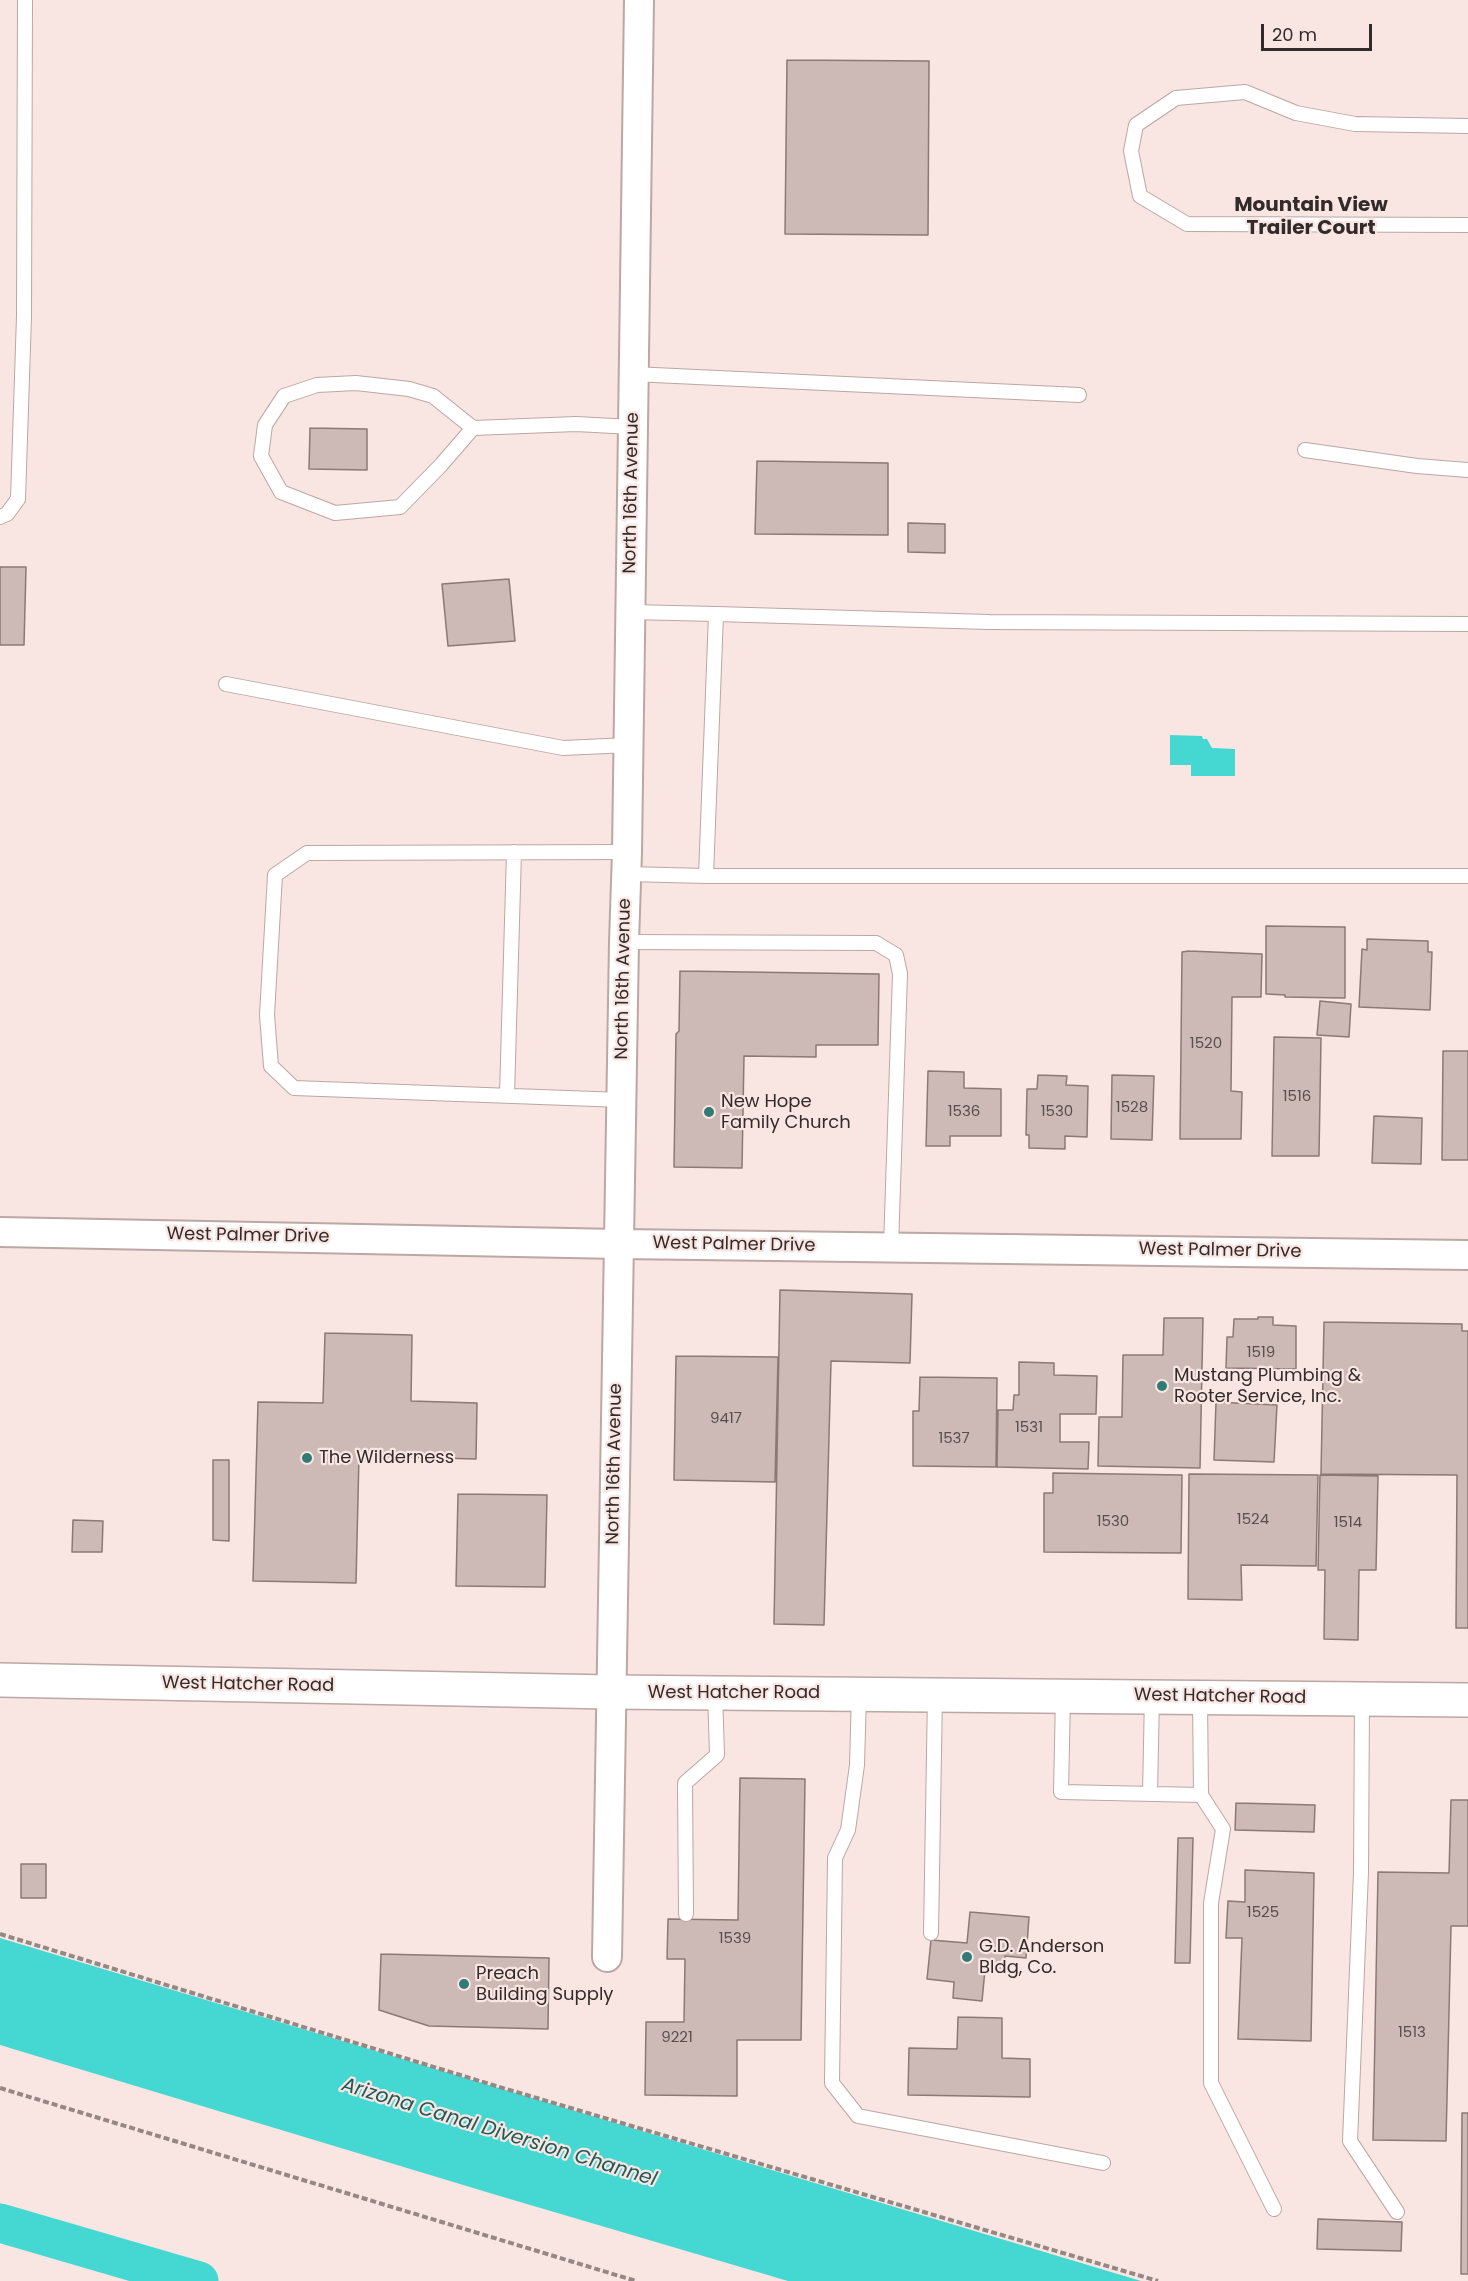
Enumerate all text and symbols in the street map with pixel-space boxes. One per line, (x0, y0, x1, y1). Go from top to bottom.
scale bar (1264, 12, 1375, 50)
text: 20 m (1272, 22, 1317, 47)
district label: Mountain View Trailer Court (1234, 194, 1388, 241)
street label: North 16th Avenue (620, 412, 644, 574)
street label: North 16th Avenue (612, 898, 636, 1060)
house number: 1520 (1190, 1035, 1222, 1053)
house number: 1516 (1283, 1088, 1311, 1106)
place label: New Hope Family Church (721, 1091, 851, 1134)
house number: 1528 (1116, 1099, 1148, 1117)
house number: 1536 (948, 1103, 980, 1121)
house number: 1530 (1041, 1103, 1073, 1121)
marker: New Hope Family Church (702, 1105, 716, 1119)
street label: West Palmer Drive (166, 1224, 330, 1248)
street label: West Palmer Drive (652, 1233, 816, 1257)
street label: West Palmer Drive (1138, 1239, 1302, 1263)
house number: 1519 (1247, 1344, 1275, 1362)
place label: Mustang Plumbing & Rooter Service, Inc. (1174, 1365, 1361, 1408)
marker: Mustang Plumbing & Rooter Service, Inc. (1155, 1379, 1169, 1393)
street label: North 16th Avenue (603, 1383, 627, 1545)
house number: 9417 (710, 1410, 742, 1428)
house number: 1531 (1015, 1419, 1043, 1437)
house number: 1537 (938, 1430, 970, 1448)
place label: The Wilderness (319, 1447, 454, 1469)
marker: The Wilderness (300, 1451, 314, 1465)
house number: 1524 (1237, 1511, 1269, 1529)
house number: 1530 (1097, 1513, 1129, 1531)
house number: 1514 (1334, 1514, 1362, 1532)
street label: West Hatcher Road (162, 1673, 334, 1697)
street label: West Hatcher Road (648, 1682, 820, 1704)
street label: West Hatcher Road (1134, 1685, 1306, 1709)
house number: 1525 (1247, 1904, 1279, 1922)
house number: 1539 (719, 1930, 751, 1948)
place label: G.D. Anderson Bldg, Co. (979, 1936, 1104, 1978)
marker: G.D. Anderson Bldg, Co. (960, 1950, 974, 1964)
place label: Preach Building Supply (476, 1963, 613, 2006)
marker: Preach Building Supply (457, 1977, 471, 1991)
house number: 1513 (1398, 2024, 1426, 2042)
house number: 9221 (661, 2029, 693, 2047)
water label: Arizona Canal Diversion Channel (339, 2074, 659, 2192)

